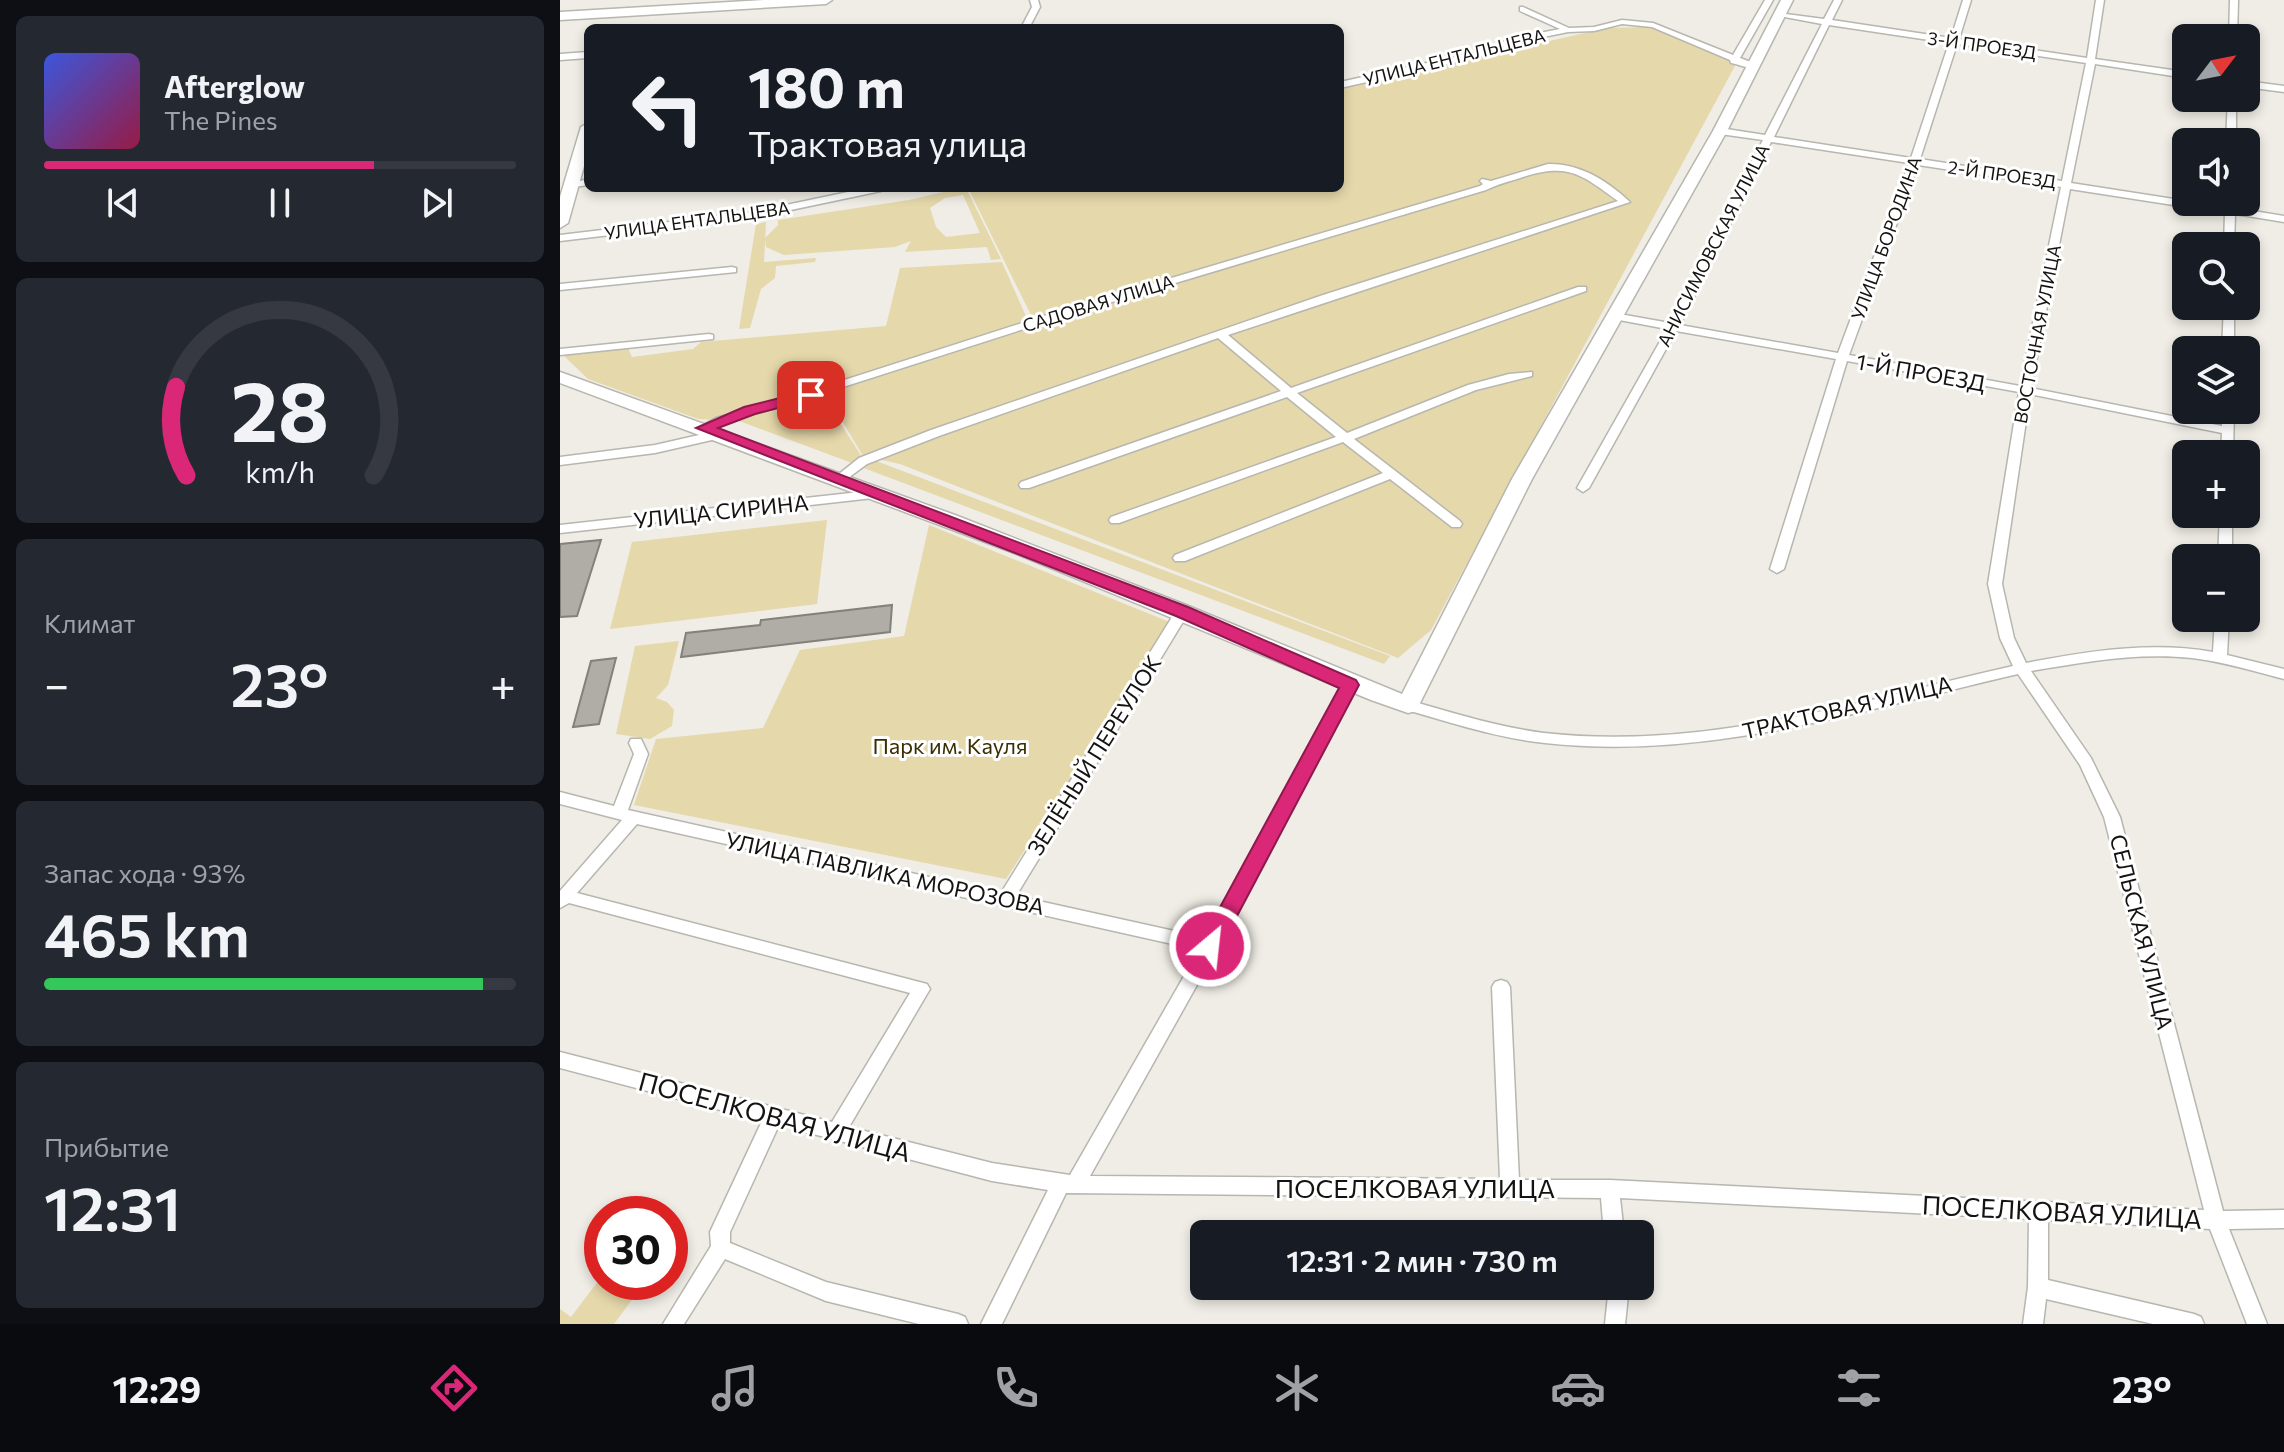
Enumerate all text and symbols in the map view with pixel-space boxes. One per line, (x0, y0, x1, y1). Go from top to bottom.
street label: УЛИЦА ЕНТАЛЬЦЕВА (1361, 24, 1547, 90)
north arrow (2172, 24, 2260, 112)
map controls (2172, 24, 2260, 632)
street label: 3-Й ПРОЕЗД (1926, 26, 2038, 64)
text: 180 m (748, 51, 905, 120)
icon: left (616, 56, 720, 160)
text: Afterglow (164, 67, 305, 104)
text: The Pines (164, 104, 278, 135)
text: Трактовая улица (748, 120, 1027, 164)
button: sound (2172, 128, 2260, 216)
street label: АНИСИМОВСКАЯ УЛИЦА (1652, 140, 1774, 350)
street label: УЛИЦА БОРОДИНА (1846, 153, 1926, 323)
street label: 2-Й ПРОЕЗД (1946, 156, 2058, 192)
icon: previous (101, 181, 145, 225)
icon: pause (258, 181, 302, 225)
icon: next (415, 181, 459, 225)
street label: УЛИЦА ЕНТАЛЬЦЕВА (603, 196, 791, 244)
button: search (2172, 232, 2260, 320)
street label: ВОСТОЧНАЯ УЛИЦА (2009, 243, 2065, 425)
street label: САДОВАЯ УЛИЦА (1020, 270, 1176, 336)
button: layers (2172, 336, 2260, 424)
street label: 1-Й ПРОЕЗД (1854, 347, 1988, 397)
text: 28 (231, 357, 329, 459)
pin (777, 361, 845, 429)
icon: arrive (789, 373, 833, 417)
button: + (2172, 440, 2260, 528)
text: km/h (245, 455, 315, 490)
street label: УЛИЦА СИРИНА (632, 488, 810, 534)
button: − (2172, 544, 2260, 632)
text: Климат (44, 607, 136, 638)
text: 23° (231, 646, 329, 719)
street label: ЗЕЛЁНЫЙ ПЕРЕУЛОК (1021, 650, 1167, 860)
text: − (44, 656, 69, 710)
text: + (490, 656, 516, 710)
street label: ТРАКТОВАЯ УЛИЦА (1740, 670, 1954, 744)
park label: Парк им. Кауля (872, 732, 1028, 759)
street label: УЛИЦА ПАВЛИКА МОРОЗОВА (723, 826, 1047, 920)
street label: СЕЛЬСКАЯ УЛИЦА (2105, 832, 2179, 1032)
text: Запас хода · 93% (44, 857, 245, 888)
text: 465 km (44, 896, 250, 969)
position arrow (1168, 904, 1252, 988)
street label: ПОСЕЛКОВАЯ УЛИЦА (636, 1065, 914, 1167)
text: Прибытие (44, 1131, 169, 1162)
text: 12:31 (44, 1170, 181, 1243)
street label: ПОСЕЛКОВАЯ УЛИЦА (1275, 1172, 1555, 1203)
street label: ПОСЕЛКОВАЯ УЛИЦА (1921, 1188, 2203, 1234)
speed limit sign: 30 (584, 1196, 688, 1300)
text: 12:31 · 2 мин · 730 m (1286, 1241, 1558, 1278)
icon: directions (426, 1360, 482, 1416)
icon: music (707, 1360, 763, 1416)
icon: phone (988, 1360, 1044, 1416)
icon: climate (1269, 1360, 1325, 1416)
icon: car (1550, 1360, 1606, 1416)
icon: filters (1831, 1360, 1887, 1416)
text: 12:29 (112, 1366, 201, 1410)
text: 23° (2112, 1366, 2171, 1410)

